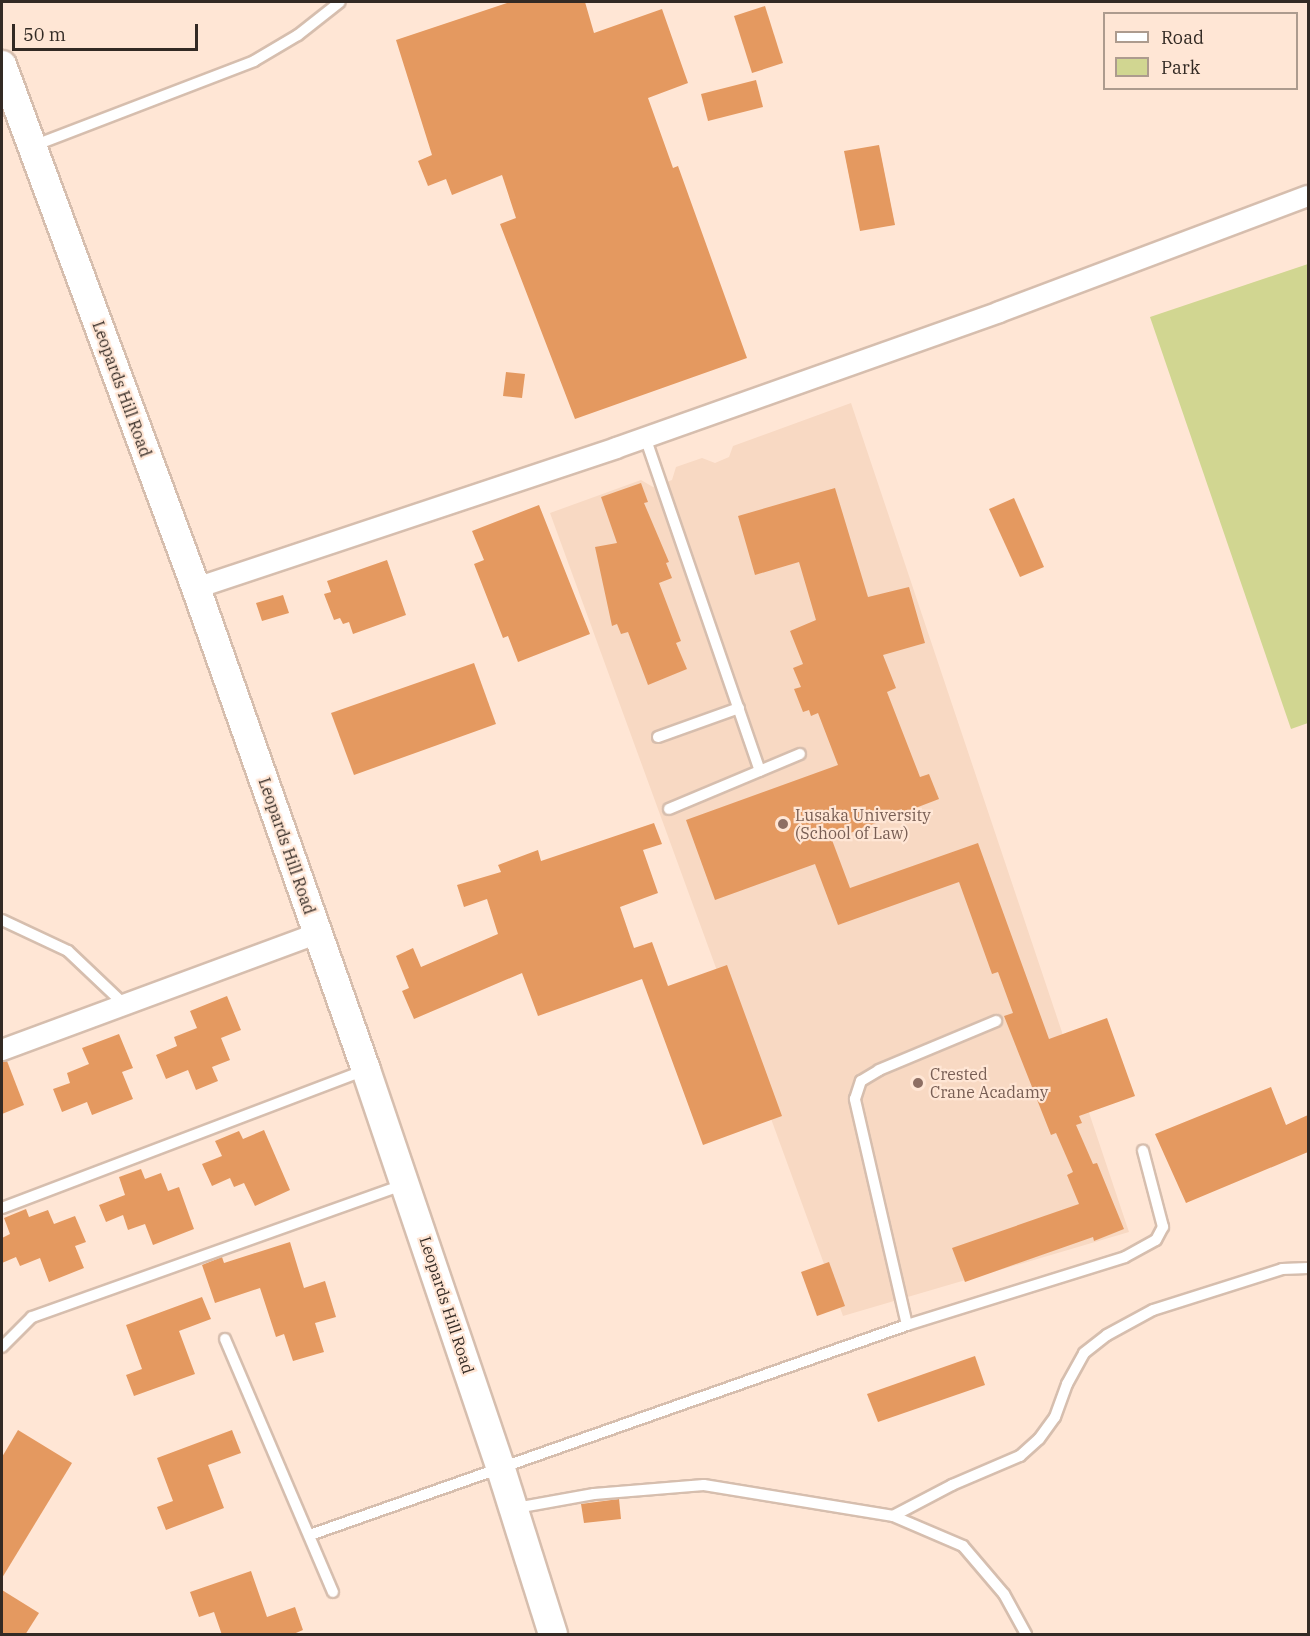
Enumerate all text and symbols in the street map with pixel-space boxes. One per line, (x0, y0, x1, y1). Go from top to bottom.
scale bar (15, 12, 201, 50)
legend (1103, 12, 1298, 90)
text: 50 m (23, 23, 66, 46)
text: Road (1161, 26, 1204, 49)
text: Park (1161, 56, 1200, 79)
street label: Leopards Hill Road (88, 318, 156, 460)
street label: Leopards Hill Road (255, 775, 319, 917)
place label: Lusaka University (School of Law) (795, 805, 931, 843)
marker: Lusaka University (School of Law) (776, 817, 790, 831)
place label: Crested Crane Acadamy (930, 1064, 1048, 1102)
marker: Crested Crane Acadamy (911, 1076, 925, 1090)
street label: Leopards Hill Road (416, 1234, 478, 1376)

